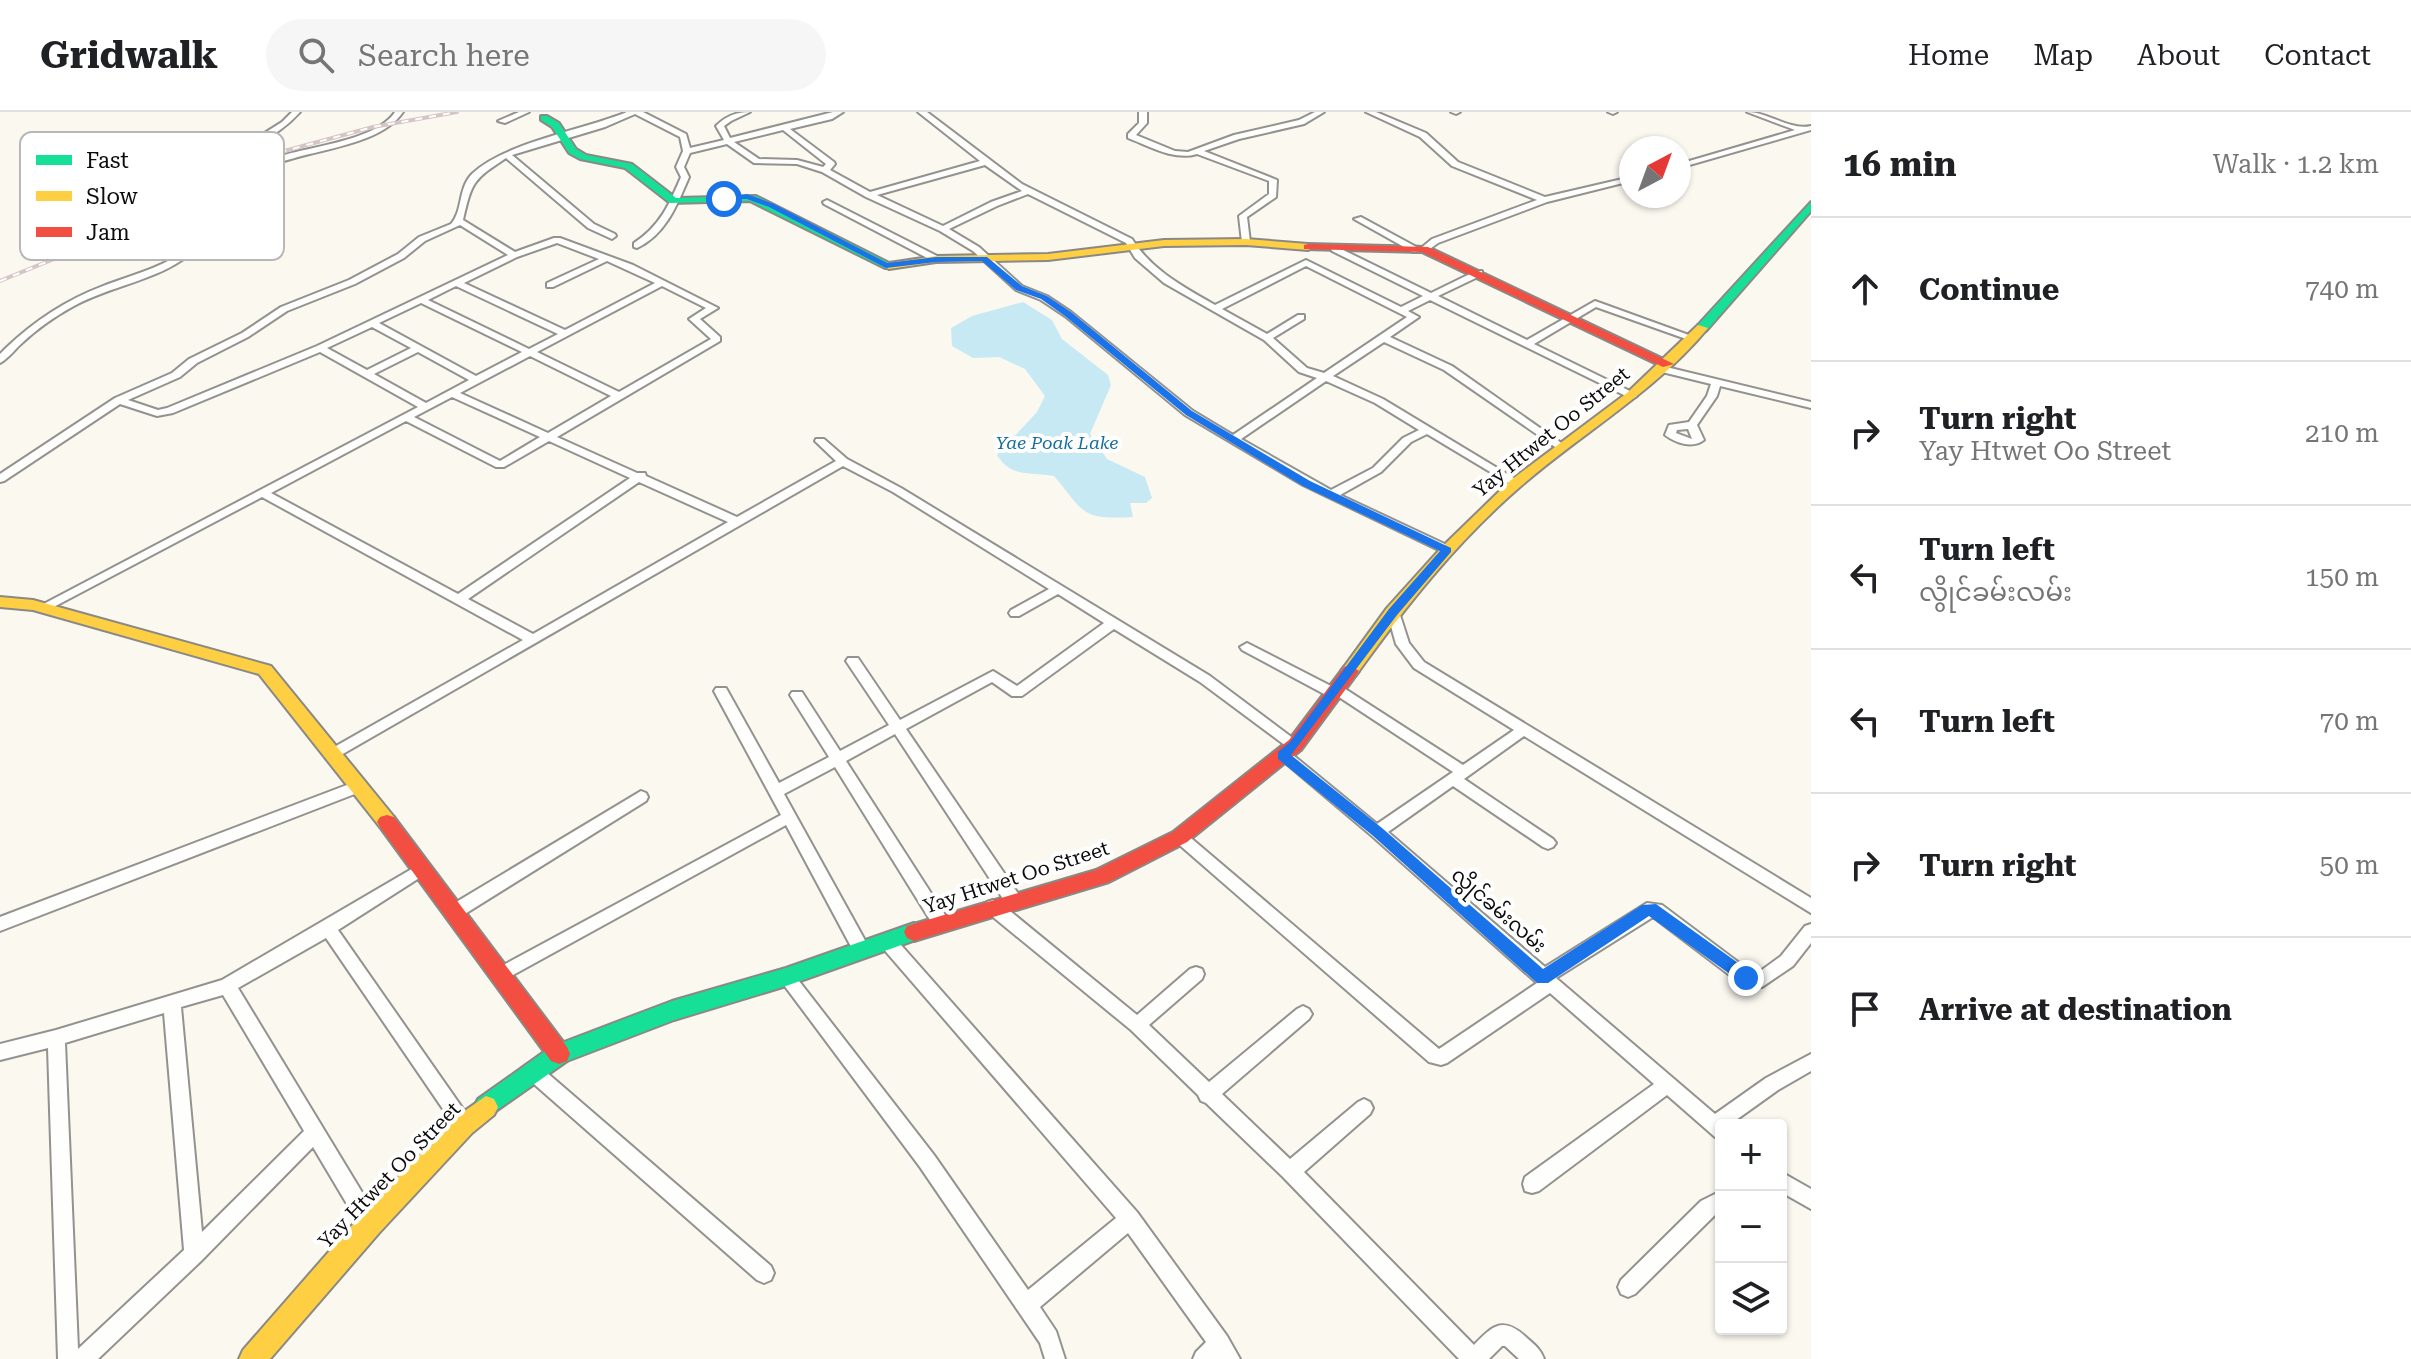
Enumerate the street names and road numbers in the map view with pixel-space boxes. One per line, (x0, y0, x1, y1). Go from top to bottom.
street label: Yay Htwet Oo Street (1468, 361, 1634, 502)
street label: Yay Htwet Oo Street (920, 835, 1112, 918)
street label: လွိုင်ခမ်းလမ်း (1444, 861, 1553, 961)
street label: Yay Htwet Oo Street (313, 1096, 465, 1253)

